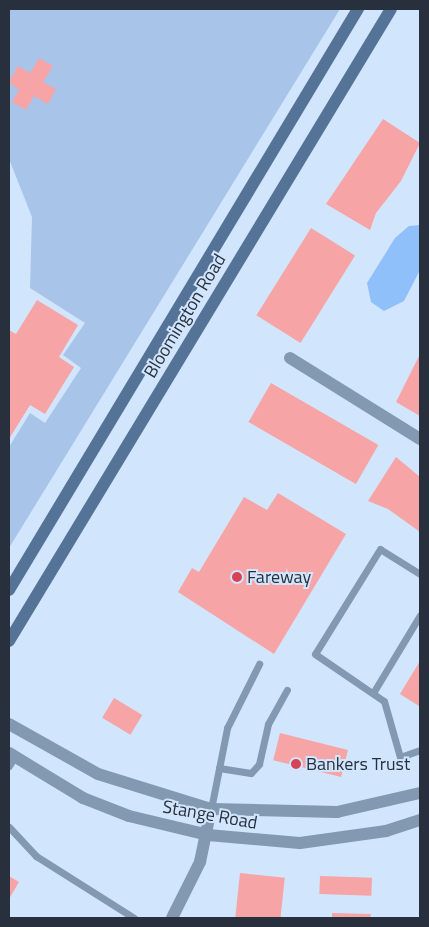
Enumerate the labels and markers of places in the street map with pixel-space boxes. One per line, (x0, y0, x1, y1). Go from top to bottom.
place label: Fareway (247, 566, 311, 588)
marker: Fareway (231, 571, 243, 583)
place label: Bankers Trust (306, 753, 410, 775)
marker: Bankers Trust (290, 758, 302, 770)

